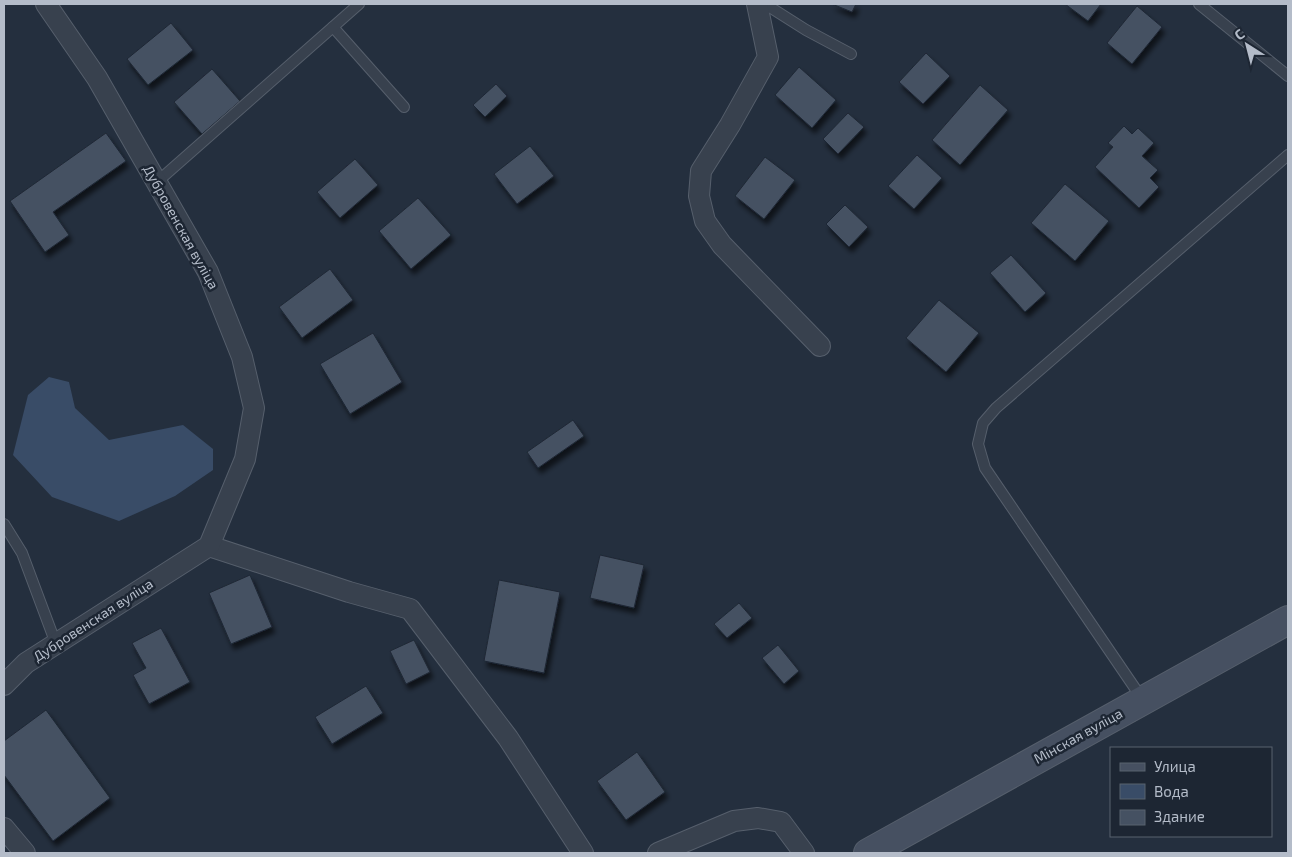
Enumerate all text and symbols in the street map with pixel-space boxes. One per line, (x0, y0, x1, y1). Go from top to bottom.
north arrow (1222, 20, 1272, 70)
text: С (1231, 25, 1247, 43)
street label: Дубровенская вуліца (140, 162, 223, 292)
street label: Дубровенская вуліца (30, 574, 156, 665)
street label: Мінская вуліца (1030, 704, 1125, 767)
legend (1110, 747, 1272, 837)
text: Улица (1154, 757, 1196, 775)
text: Вода (1154, 782, 1189, 800)
text: Здание (1154, 807, 1205, 825)

